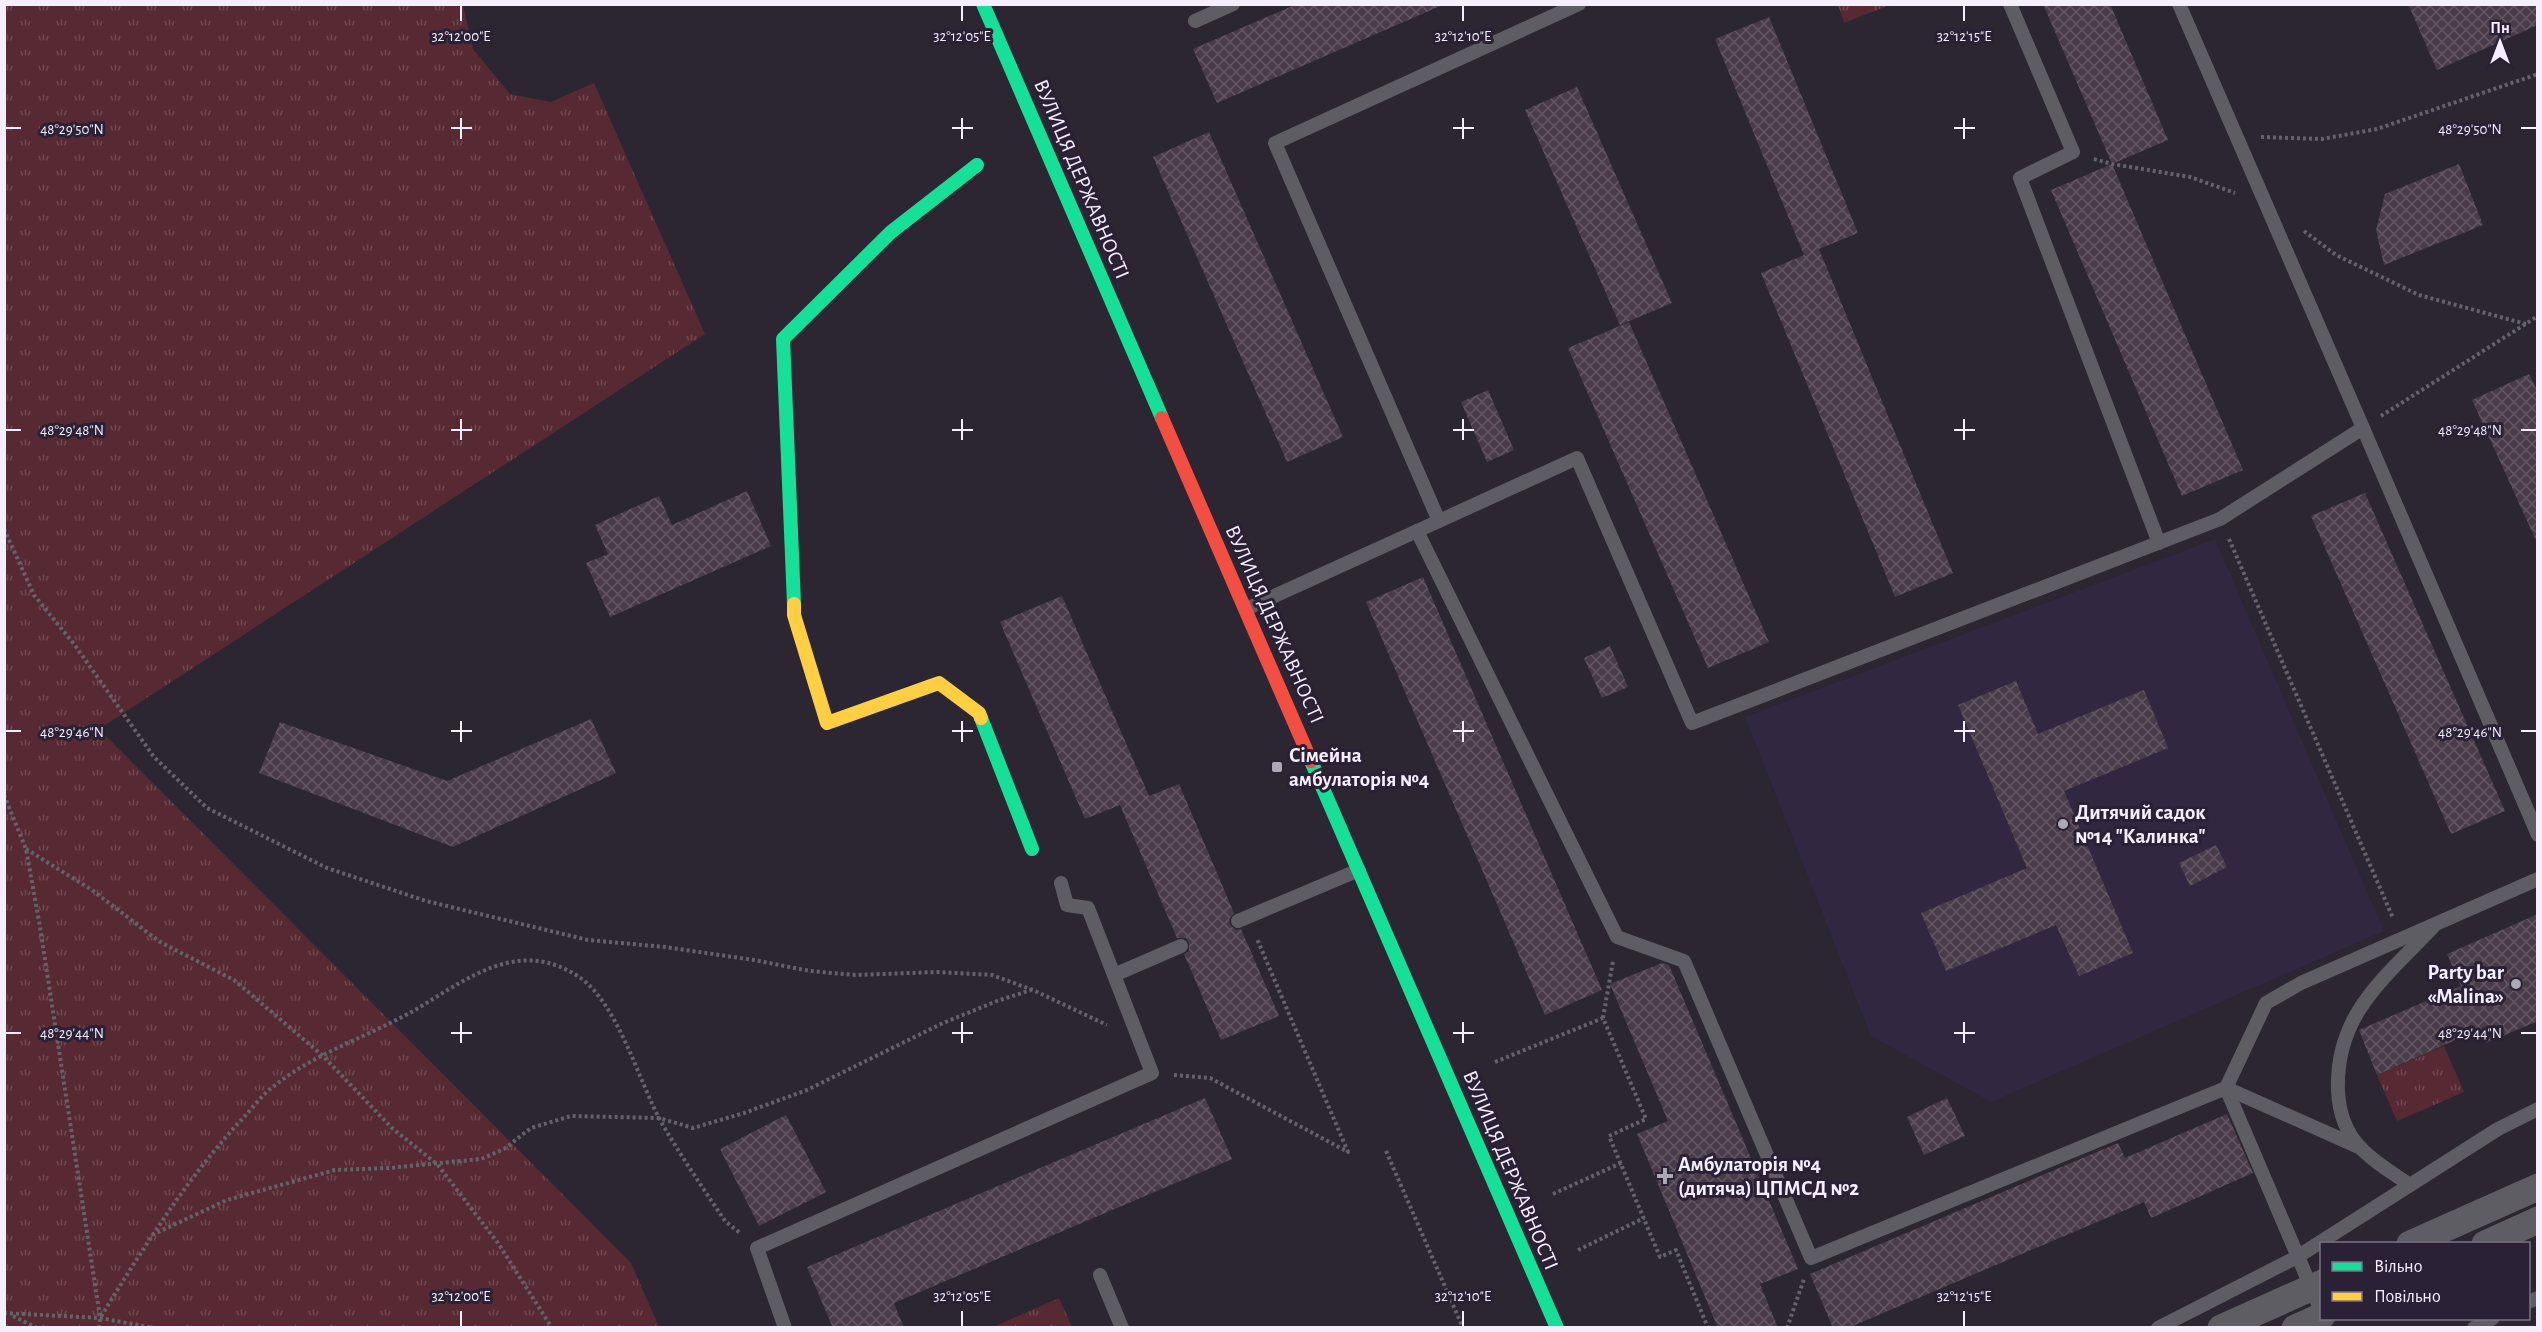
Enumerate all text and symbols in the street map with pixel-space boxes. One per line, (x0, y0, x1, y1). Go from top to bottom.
north arrow (2470, 12, 2530, 72)
text: Пн (2490, 20, 2510, 36)
text: 32°12'00"E (431, 29, 491, 44)
text: 32°12'05"E (933, 29, 991, 44)
text: 32°12'10"E (1435, 29, 1491, 44)
text: 32°12'15"E (1937, 29, 1991, 44)
street label: ВУЛИЦЯ ДЕРЖАВНОСТІ (1030, 76, 1133, 282)
text: 48°29'50"N (40, 122, 104, 137)
text: 48°29'50"N (2438, 122, 2502, 137)
text: 48°29'48"N (40, 423, 104, 438)
text: 48°29'48"N (2438, 423, 2502, 438)
street label: ВУЛИЦЯ ДЕРЖАВНОСТІ (1221, 522, 1328, 726)
text: 48°29'46"N (40, 725, 104, 740)
text: 48°29'46"N (2438, 725, 2502, 740)
place label: Сімейна амбулаторія №4 (1289, 745, 1429, 790)
marker: Сімейна амбулаторія №4 (1270, 760, 1284, 774)
place label: Дитячий садок №14 "Калинка" (2075, 802, 2206, 847)
marker: Дитячий садок №14 "Калинка" (2056, 817, 2070, 831)
place label: Party bar «Malina» (2427, 962, 2505, 1007)
marker: Party bar «Malina» (2509, 977, 2523, 991)
text: 48°29'44"N (40, 1026, 104, 1041)
text: 48°29'44"N (2438, 1026, 2502, 1041)
street label: ВУЛИЦЯ ДЕРЖАВНОСТІ (1459, 1067, 1562, 1273)
place label: Амбулаторія №4 (дитяча) ЦПМСД №2 (1678, 1154, 1859, 1199)
marker: Амбулаторія №4 (дитяча) ЦПМСД №2 (1656, 1167, 1674, 1185)
legend (2320, 1242, 2530, 1320)
text: Вільно (2374, 1258, 2422, 1276)
text: Повільно (2374, 1288, 2441, 1306)
text: 32°12'00"E (431, 1289, 491, 1304)
text: 32°12'05"E (933, 1289, 991, 1304)
text: 32°12'10"E (1435, 1289, 1491, 1304)
text: 32°12'15"E (1937, 1289, 1991, 1304)

